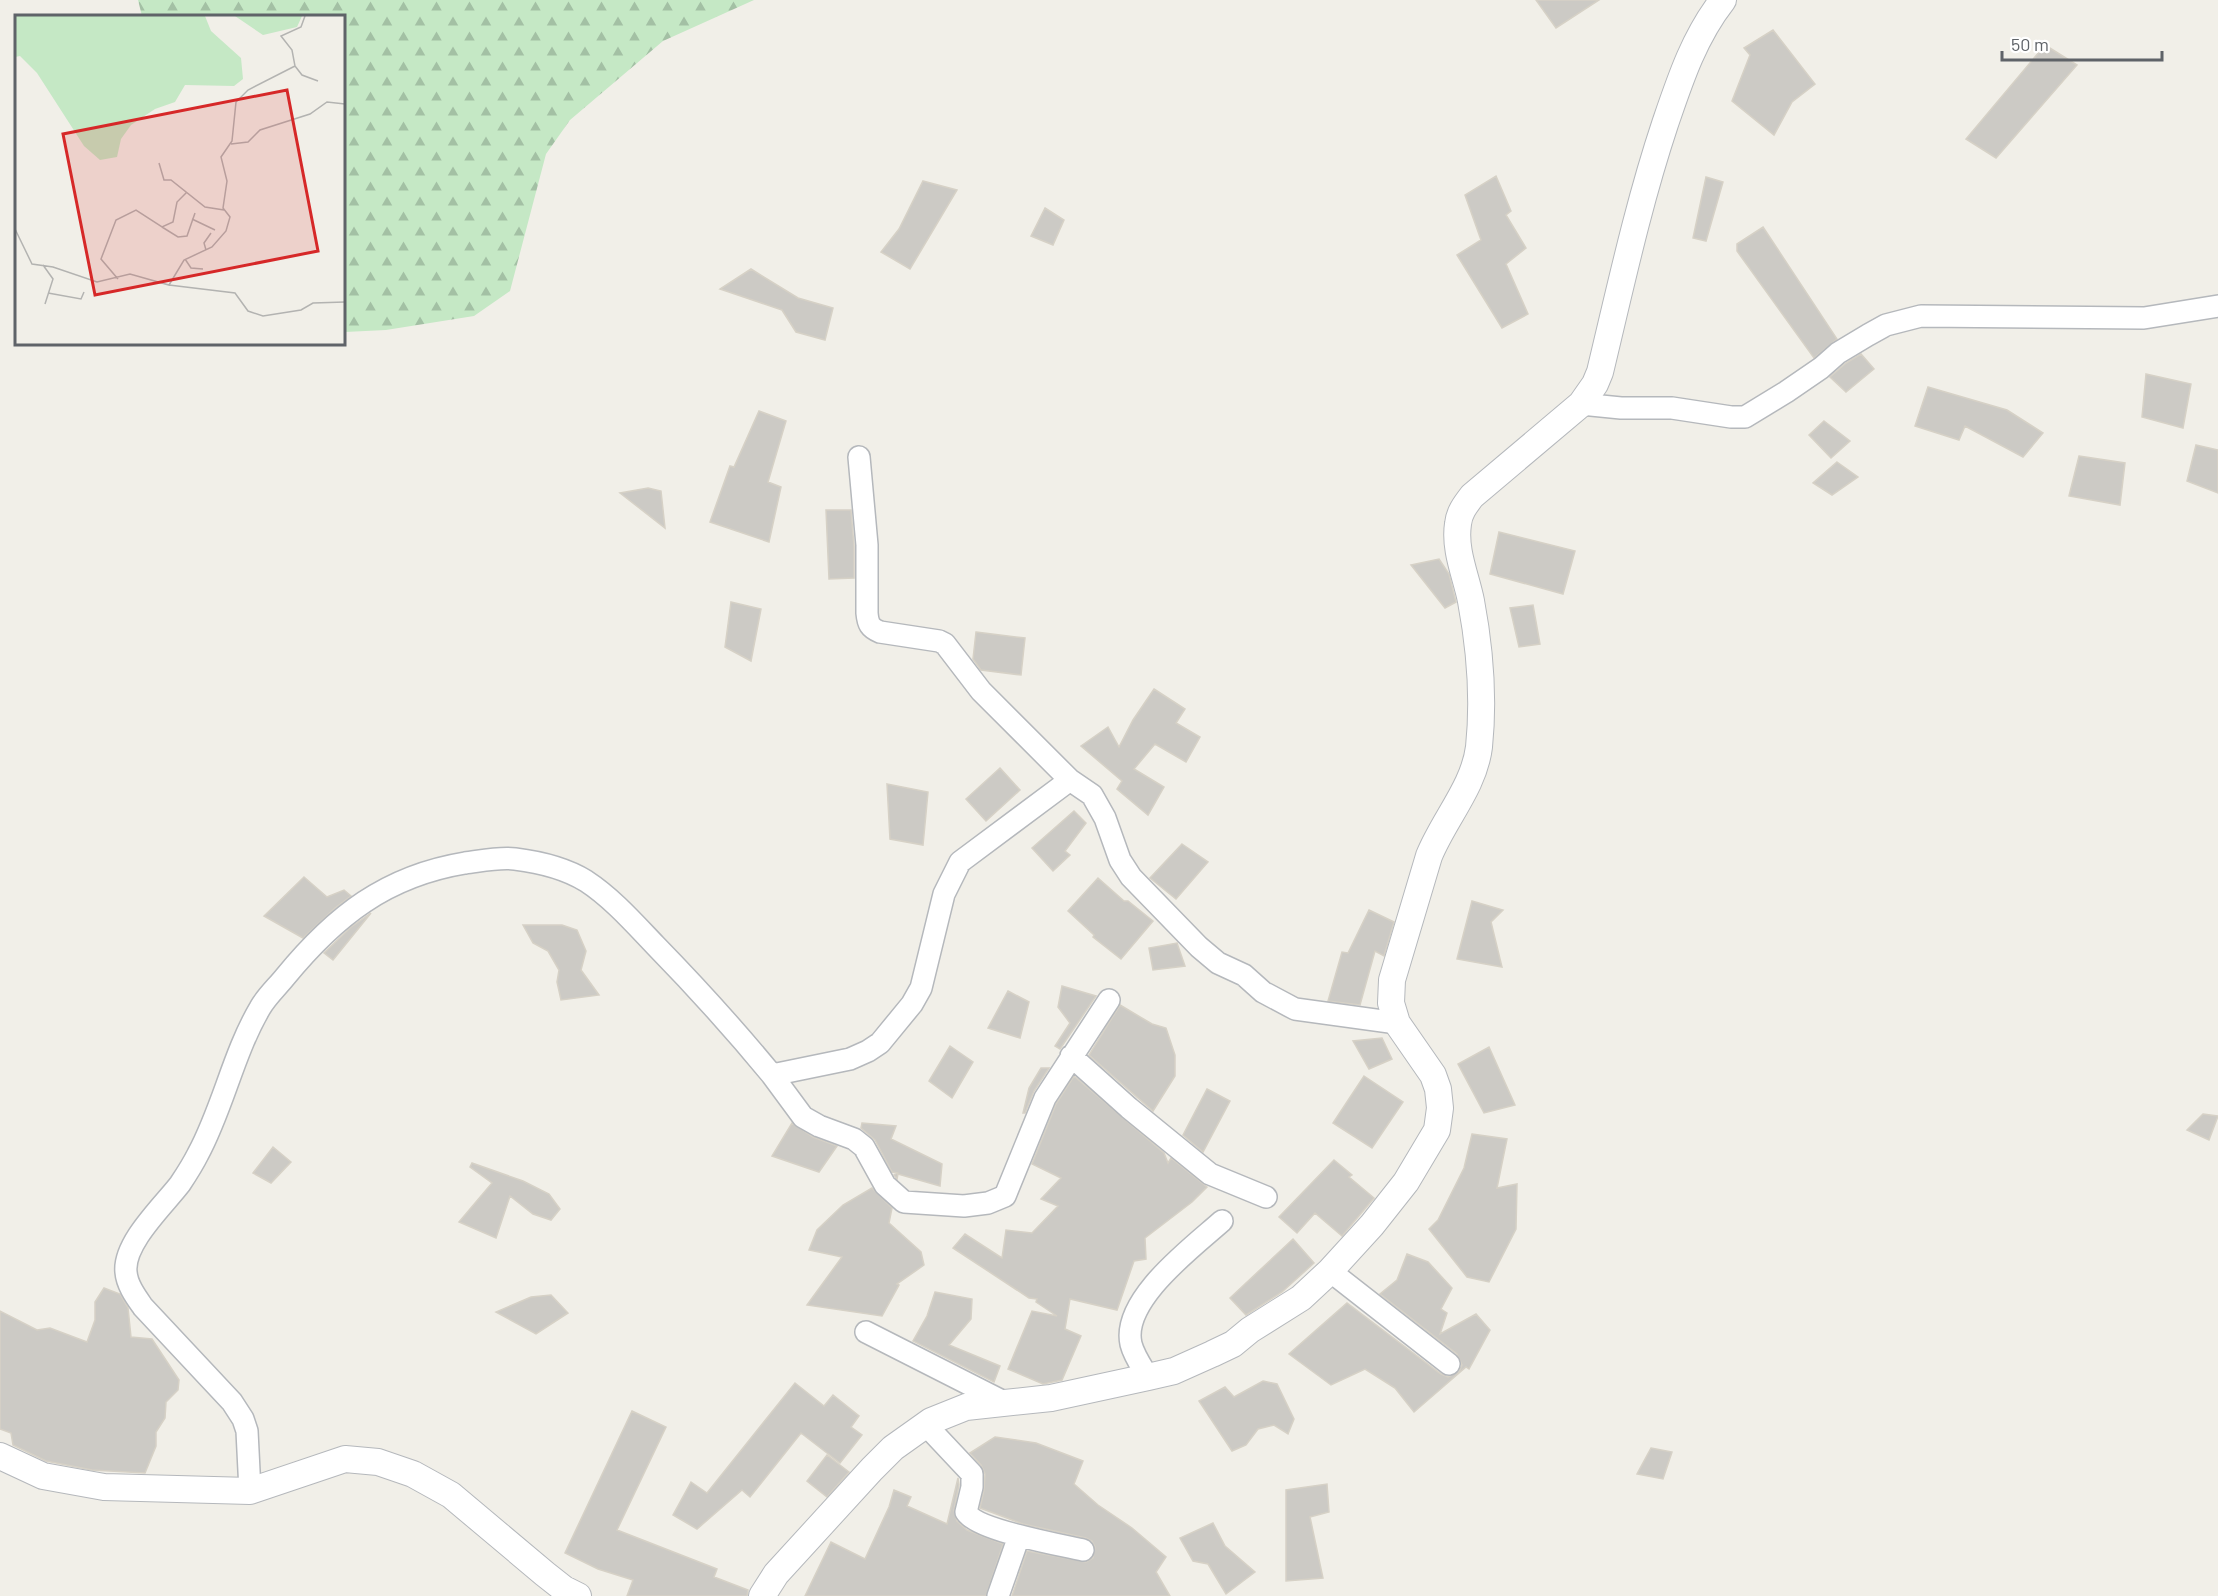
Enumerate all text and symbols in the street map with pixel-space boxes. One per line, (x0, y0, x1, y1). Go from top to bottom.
inset map (15, 15, 345, 345)
scale bar (2002, 24, 2162, 62)
text: 50 m (2011, 33, 2049, 55)

